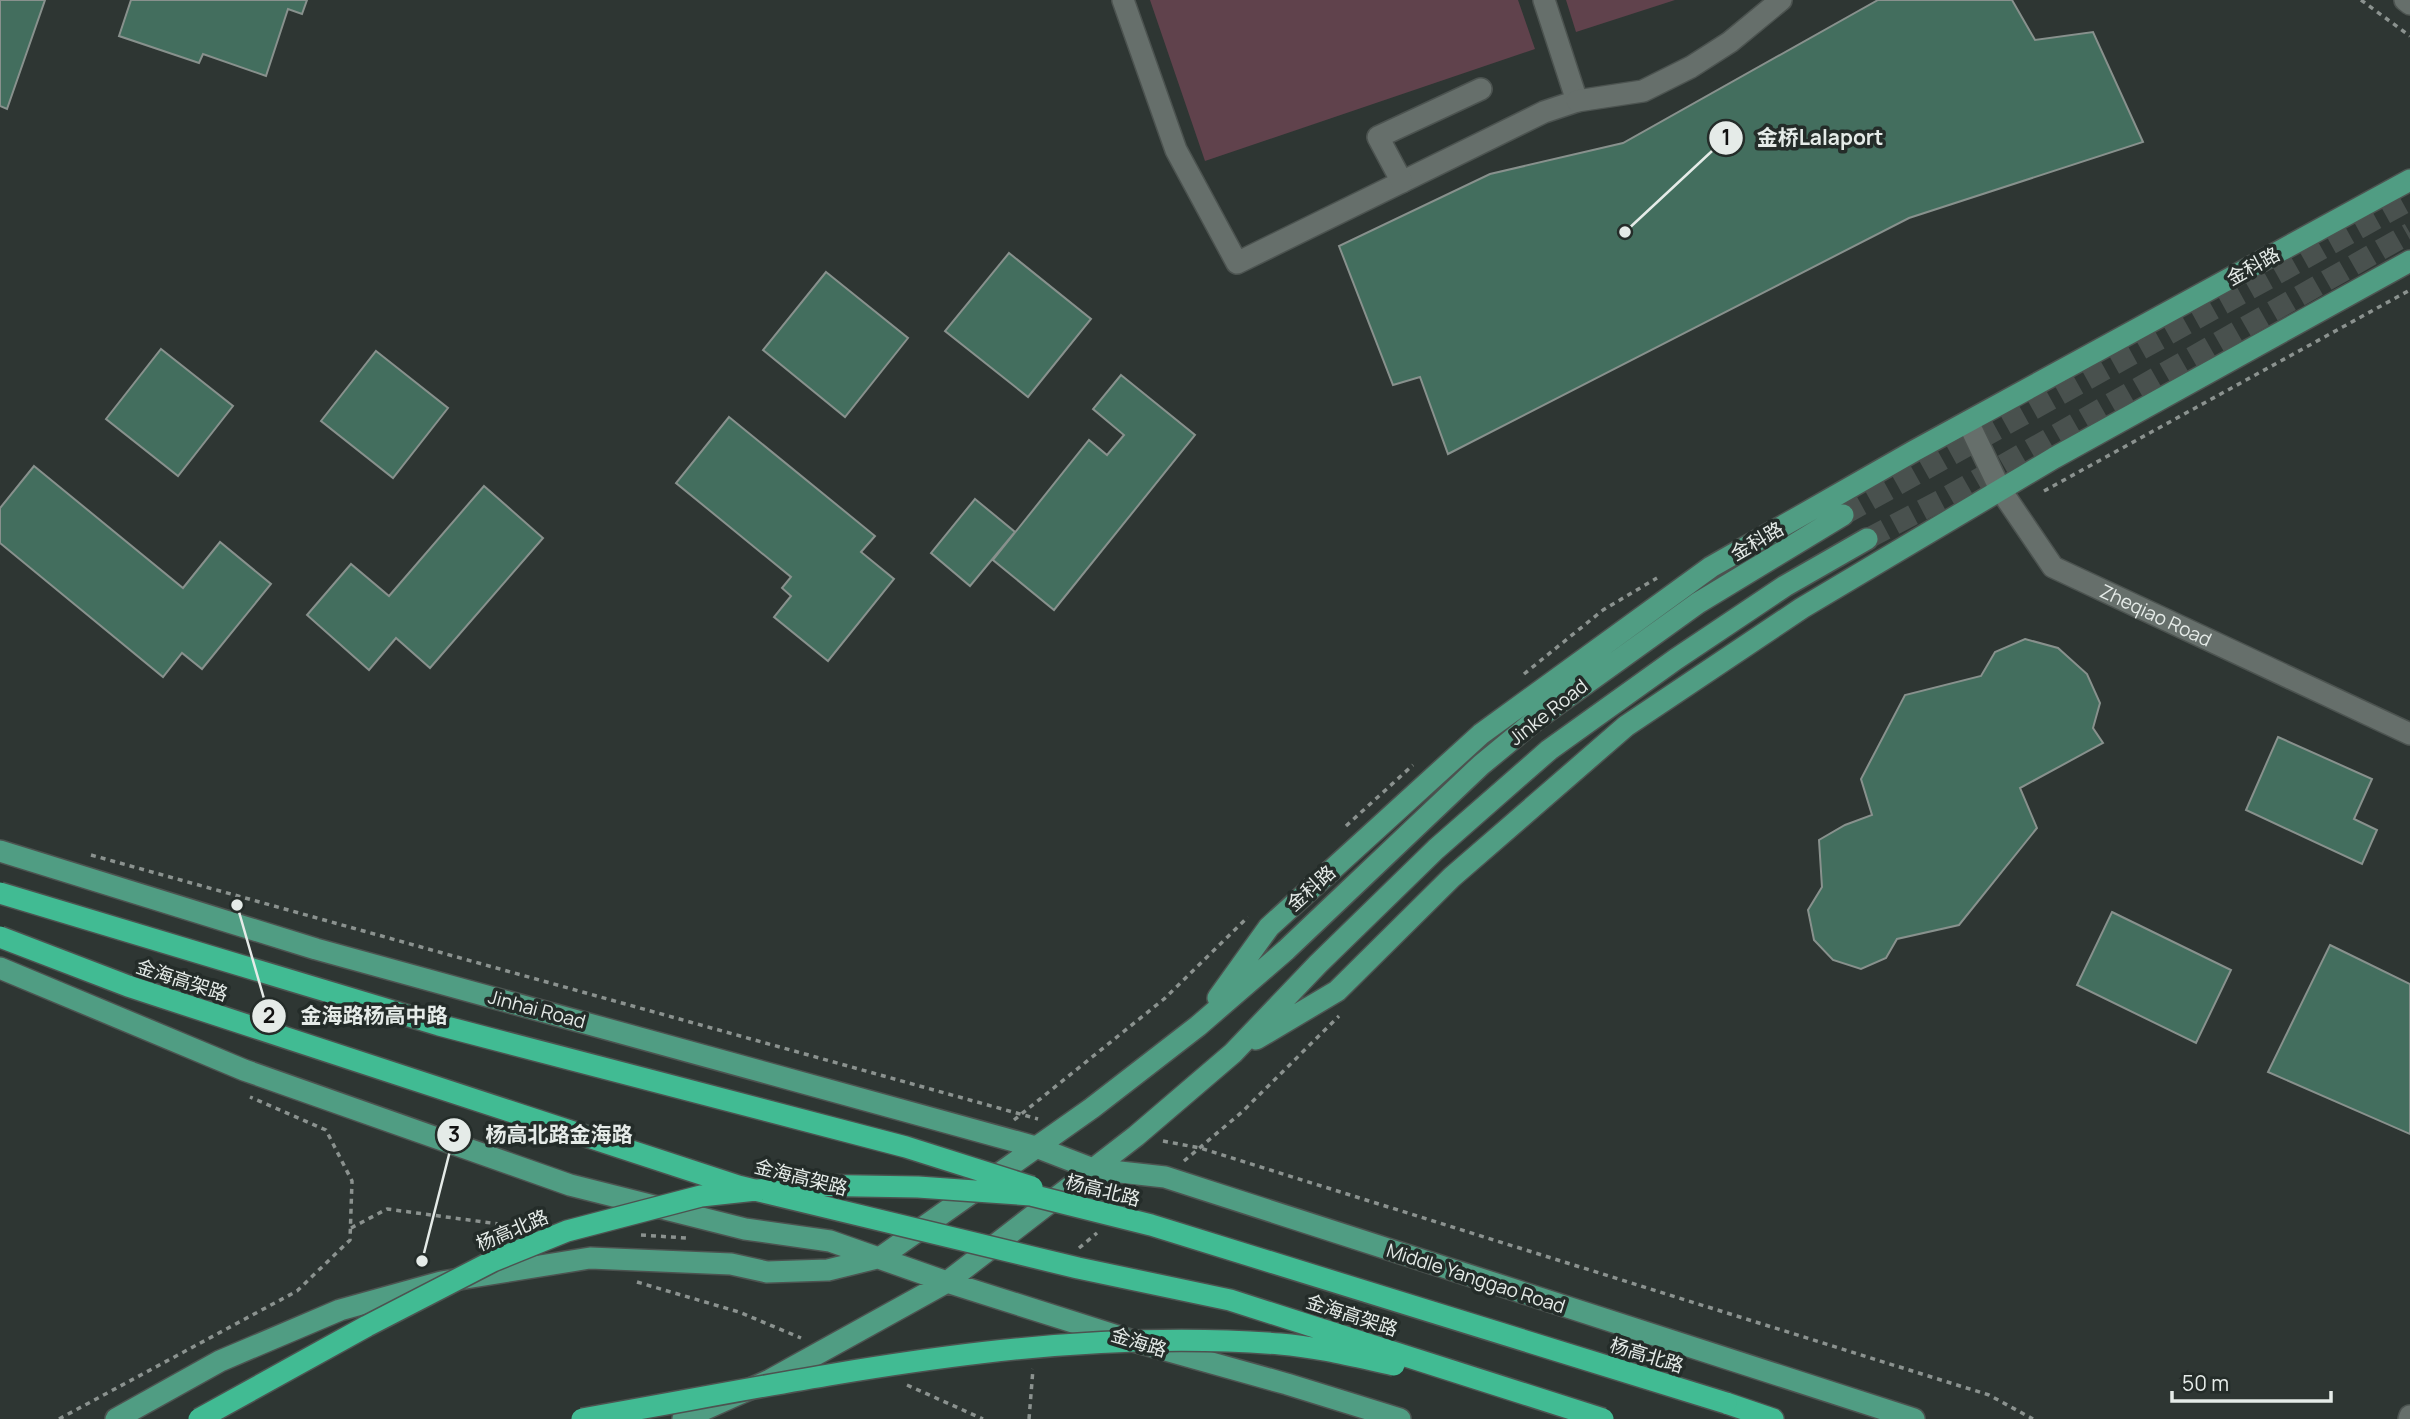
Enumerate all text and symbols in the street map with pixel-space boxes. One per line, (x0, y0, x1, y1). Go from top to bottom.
callout: 金桥Lalaport (1708, 117, 1898, 159)
text: 1 (1721, 123, 1731, 151)
text: 金桥Lalaport (1757, 123, 1883, 151)
street label: 金科路 (2222, 241, 2284, 291)
street label: 金科路 (1726, 515, 1788, 567)
street label: Zheqiao Road (2096, 578, 2216, 652)
street label: Jinke Road (1503, 673, 1593, 751)
street label: 金科路 (1281, 859, 1341, 917)
street label: 金海高架路 (133, 953, 231, 1007)
street label: Jinhai Road (486, 984, 588, 1034)
callout: 金海路杨高中路 (251, 995, 461, 1037)
text: 2 (263, 1001, 275, 1029)
text: 金海路杨高中路 (301, 1001, 448, 1029)
callout: 杨高北路金海路 (437, 1114, 647, 1156)
text: 3 (448, 1120, 460, 1148)
text: 杨高北路金海路 (486, 1120, 633, 1148)
street label: 金海高架路 (752, 1153, 850, 1201)
street label: 杨高北路 (1063, 1168, 1143, 1212)
street label: 杨高北路 (472, 1203, 552, 1257)
street label: Middle Yanggao Road (1383, 1237, 1569, 1319)
street label: 金海高架路 (1303, 1288, 1401, 1342)
street label: 金海路 (1108, 1321, 1170, 1363)
street label: 杨高北路 (1607, 1331, 1687, 1379)
scale bar (2172, 1360, 2331, 1404)
text: 50 m (2182, 1369, 2229, 1397)

